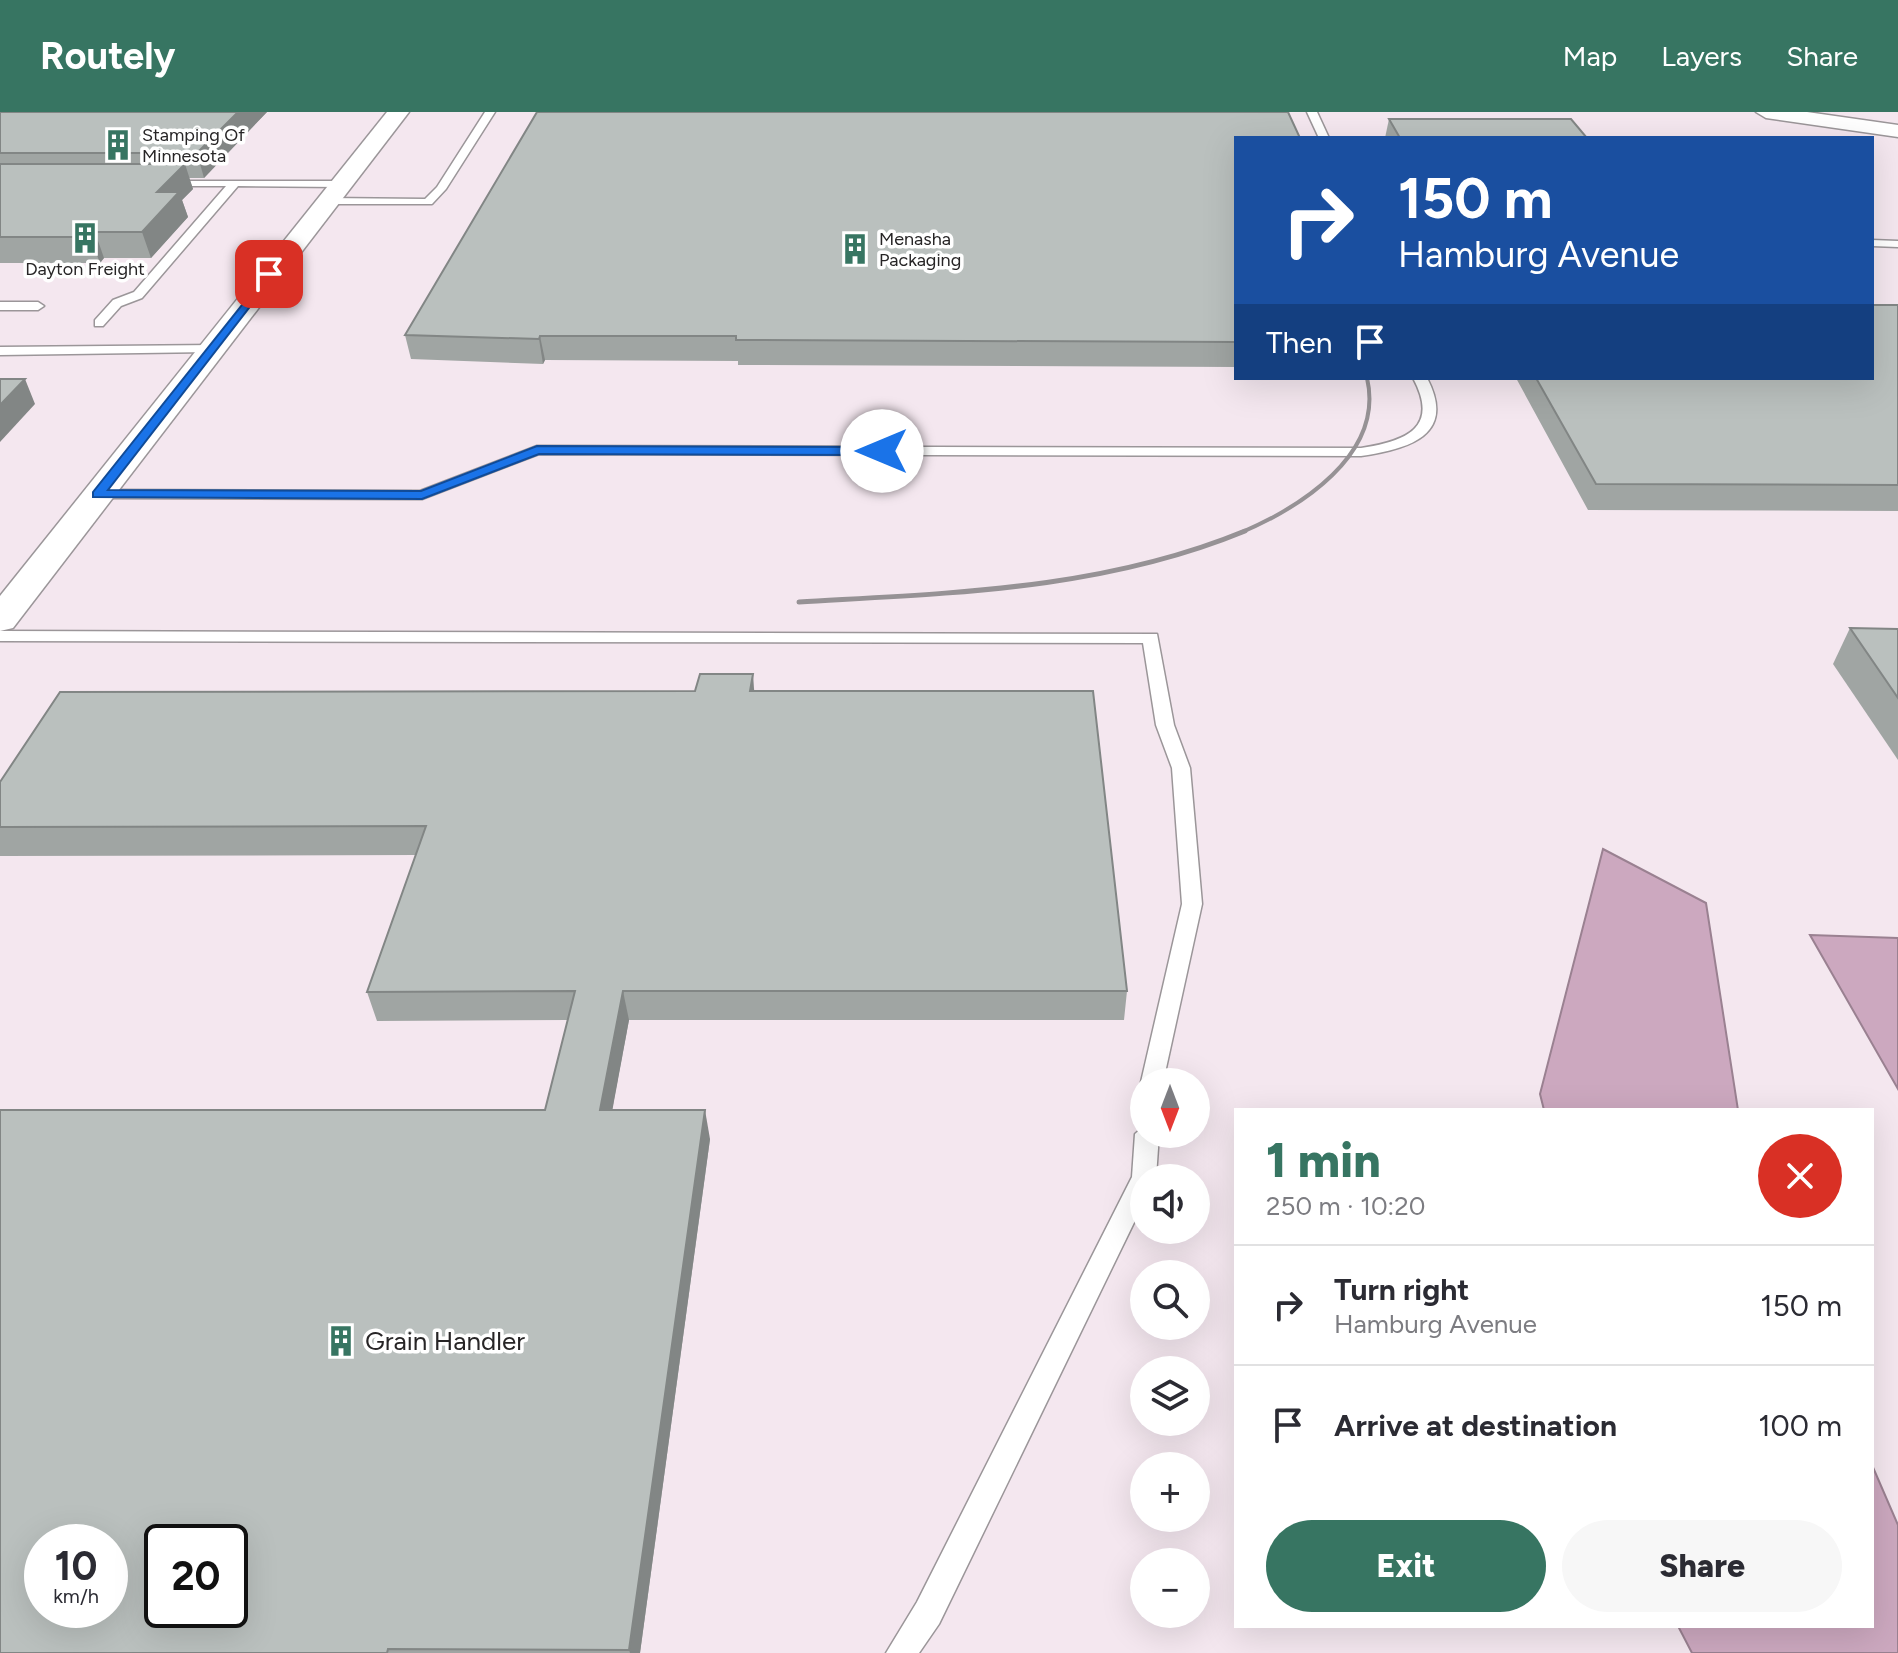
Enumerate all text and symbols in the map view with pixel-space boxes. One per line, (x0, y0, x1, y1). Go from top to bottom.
text: Routely (40, 33, 175, 79)
text: Map (1563, 39, 1617, 73)
text: Layers (1661, 39, 1742, 73)
text: Share (1786, 39, 1858, 73)
place label: Stamping Of Minnesota (142, 124, 245, 167)
building icon: Stamping Of Minnesota (101, 128, 135, 162)
text: 150 m (1398, 165, 1553, 232)
icon: right (1266, 168, 1370, 272)
building icon: Dayton Freight (68, 221, 102, 255)
place label: Menasha Packaging (879, 228, 961, 271)
building icon: Menasha Packaging (838, 232, 872, 266)
text: Hamburg Avenue (1398, 233, 1679, 276)
pin (235, 240, 303, 308)
icon: arrive (247, 252, 291, 296)
place label: Dayton Freight (25, 258, 145, 280)
icon: arrive (1348, 320, 1392, 364)
text: Then (1266, 324, 1332, 361)
position arrow (840, 409, 924, 493)
north arrow (1130, 1068, 1210, 1148)
map controls (1130, 1068, 1210, 1628)
text: 1 min (1266, 1131, 1381, 1189)
button: close (1758, 1134, 1842, 1218)
button: sound (1130, 1164, 1210, 1244)
text: 250 m · 10:20 (1266, 1190, 1425, 1222)
button: search (1130, 1260, 1210, 1340)
text: Turn right (1334, 1271, 1469, 1308)
icon: right (1266, 1283, 1310, 1327)
text: 150 m (1760, 1287, 1842, 1324)
text: Hamburg Avenue (1334, 1308, 1537, 1340)
building icon: Grain Handler (324, 1324, 358, 1358)
place label: Grain Handler (365, 1325, 525, 1357)
button: layers (1130, 1356, 1210, 1436)
icon: arrive (1266, 1403, 1310, 1447)
text: Arrive at destination (1334, 1407, 1617, 1444)
text: 100 m (1758, 1407, 1842, 1444)
button: + (1130, 1452, 1210, 1532)
button: Exit (1266, 1520, 1546, 1612)
button: Share (1562, 1520, 1842, 1612)
speed limit sign: 20 (144, 1524, 248, 1628)
text: 10 (55, 1542, 97, 1590)
button: − (1130, 1548, 1210, 1628)
text: km/h (53, 1584, 99, 1608)

